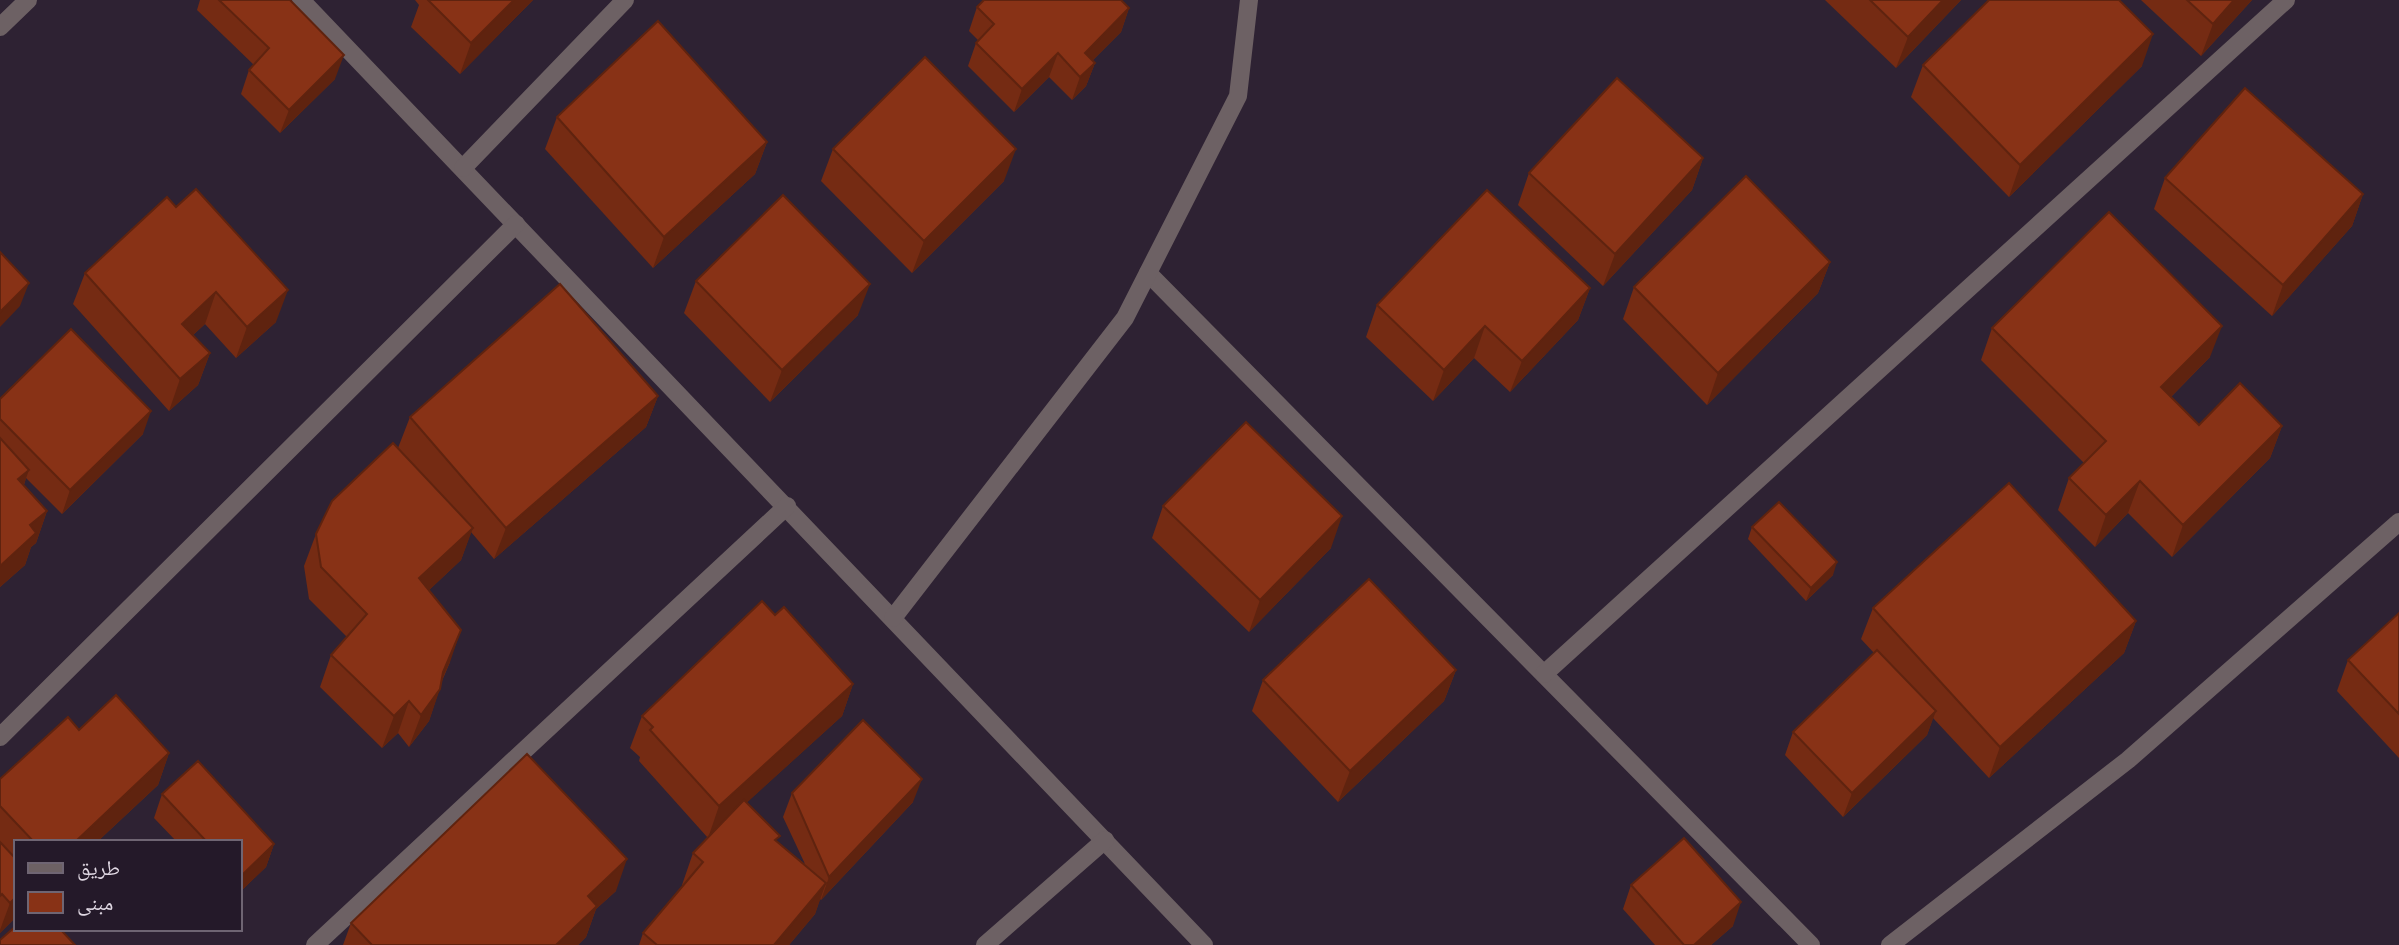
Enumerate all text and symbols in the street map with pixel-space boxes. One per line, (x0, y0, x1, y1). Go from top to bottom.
legend (14, 840, 242, 931)
text: طريق (77, 856, 120, 881)
text: مبنى (77, 891, 113, 916)

